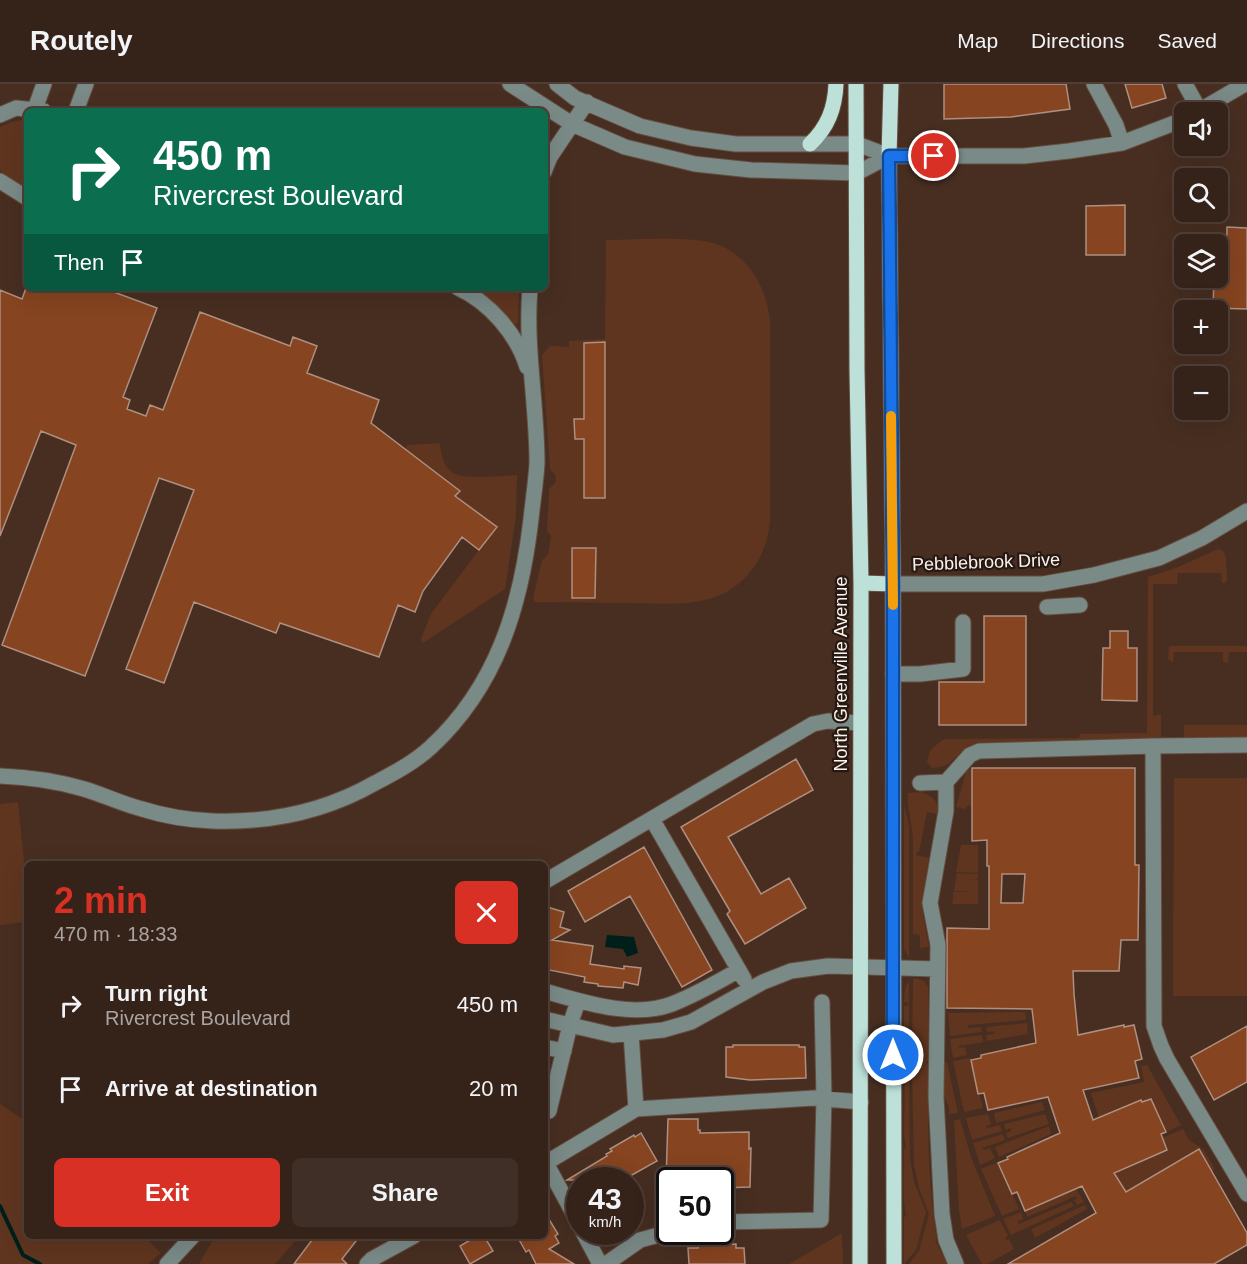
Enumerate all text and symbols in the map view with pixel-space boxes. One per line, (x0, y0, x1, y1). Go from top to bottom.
text: Routely (30, 25, 133, 56)
text: Map (957, 29, 998, 52)
text: Directions (1031, 29, 1124, 52)
text: Saved (1157, 29, 1217, 52)
map controls (1174, 102, 1228, 420)
button: sound (1174, 102, 1228, 156)
pin (908, 130, 959, 181)
icon: right (54, 132, 132, 210)
text: 450 m (153, 132, 272, 179)
icon: arrive (917, 139, 950, 172)
button: search (1174, 168, 1228, 222)
text: Rivercrest Boulevard (153, 181, 404, 211)
button: layers (1174, 234, 1228, 288)
icon: arrive (116, 246, 149, 279)
text: Then (54, 250, 104, 275)
button: + (1174, 300, 1228, 354)
button: − (1174, 366, 1228, 420)
street label: Pebblebrook Drive (912, 549, 1060, 575)
street label: North Greenville Avenue (831, 577, 851, 771)
text: 2 min (54, 880, 148, 921)
button: close (455, 881, 518, 944)
text: 470 m · 18:33 (54, 923, 177, 945)
text: Turn right (105, 981, 207, 1006)
icon: right (54, 989, 87, 1022)
text: 450 m (457, 992, 518, 1017)
text: Rivercrest Boulevard (105, 1007, 291, 1029)
position arrow (861, 1023, 925, 1087)
icon: arrive (54, 1073, 87, 1106)
text: Arrive at destination (105, 1076, 318, 1101)
text: 20 m (469, 1076, 518, 1101)
button: Exit (54, 1158, 280, 1227)
button: Share (292, 1158, 518, 1227)
speed limit sign: 50 (656, 1167, 734, 1245)
text: 43 (588, 1182, 622, 1215)
text: km/h (589, 1213, 621, 1230)

